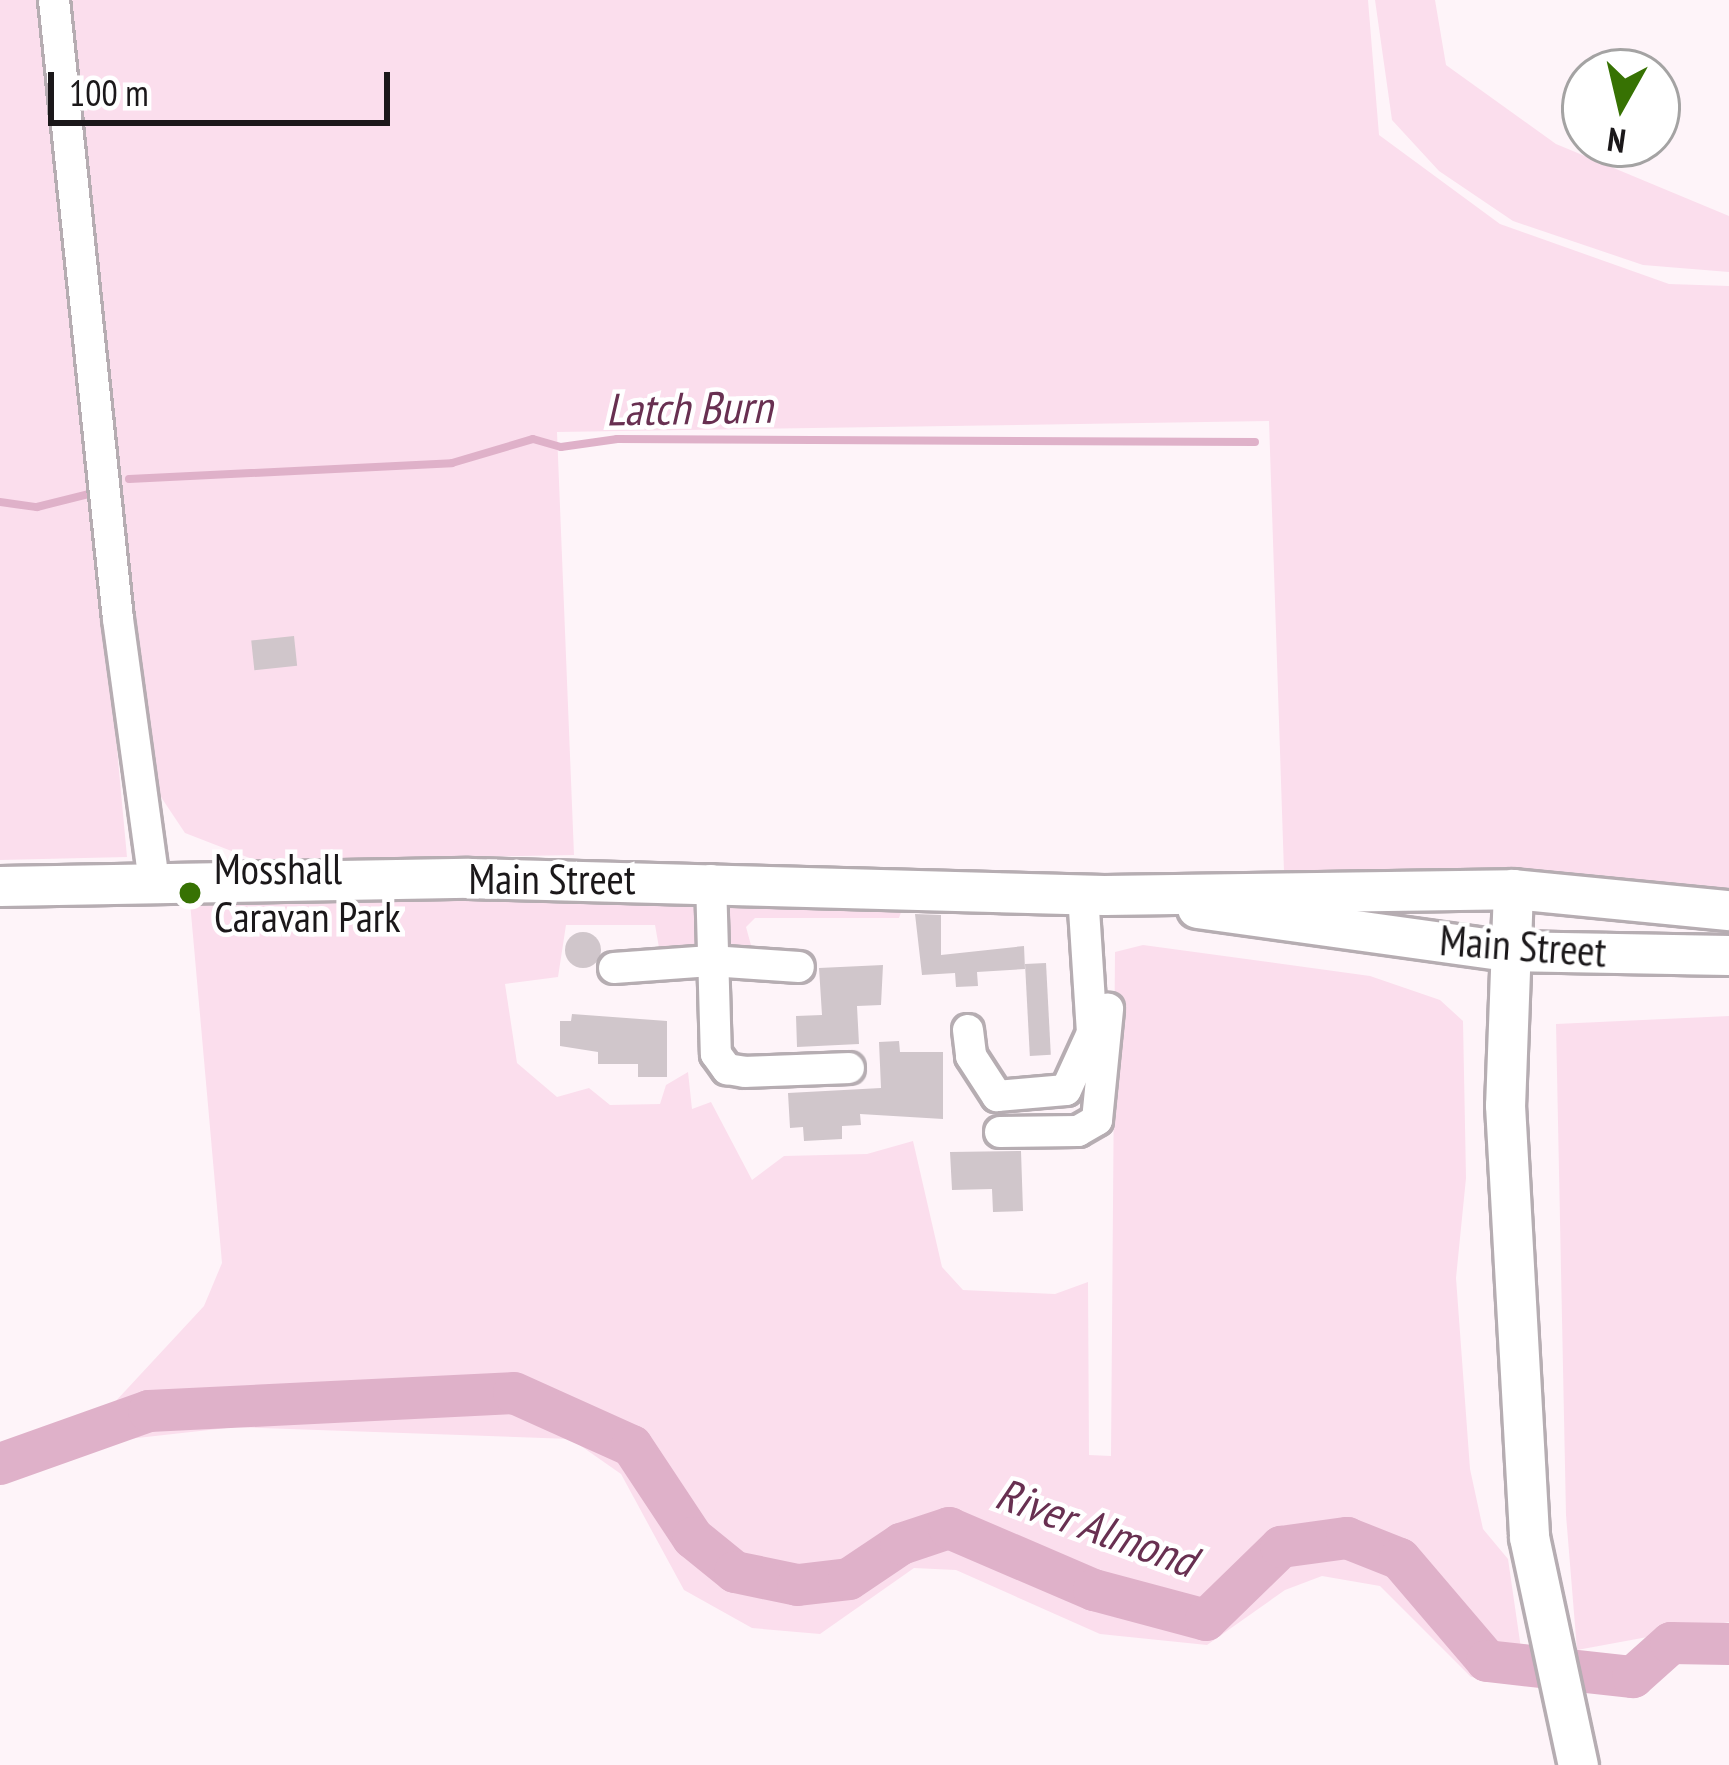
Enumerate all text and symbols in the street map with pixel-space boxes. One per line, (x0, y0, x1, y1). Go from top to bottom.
scale bar (54, 48, 396, 122)
north arrow (1561, 48, 1681, 168)
text: 100 m (69, 69, 149, 116)
text: N (1605, 119, 1628, 164)
water label: Latch Burn (605, 380, 773, 436)
place label: Mosshall Caravan Park (214, 844, 401, 942)
street label: Main Street (469, 854, 635, 904)
marker: Mosshall Caravan Park (177, 880, 203, 906)
street label: Main Street (1438, 915, 1608, 977)
water label: River Almond (989, 1466, 1203, 1588)

